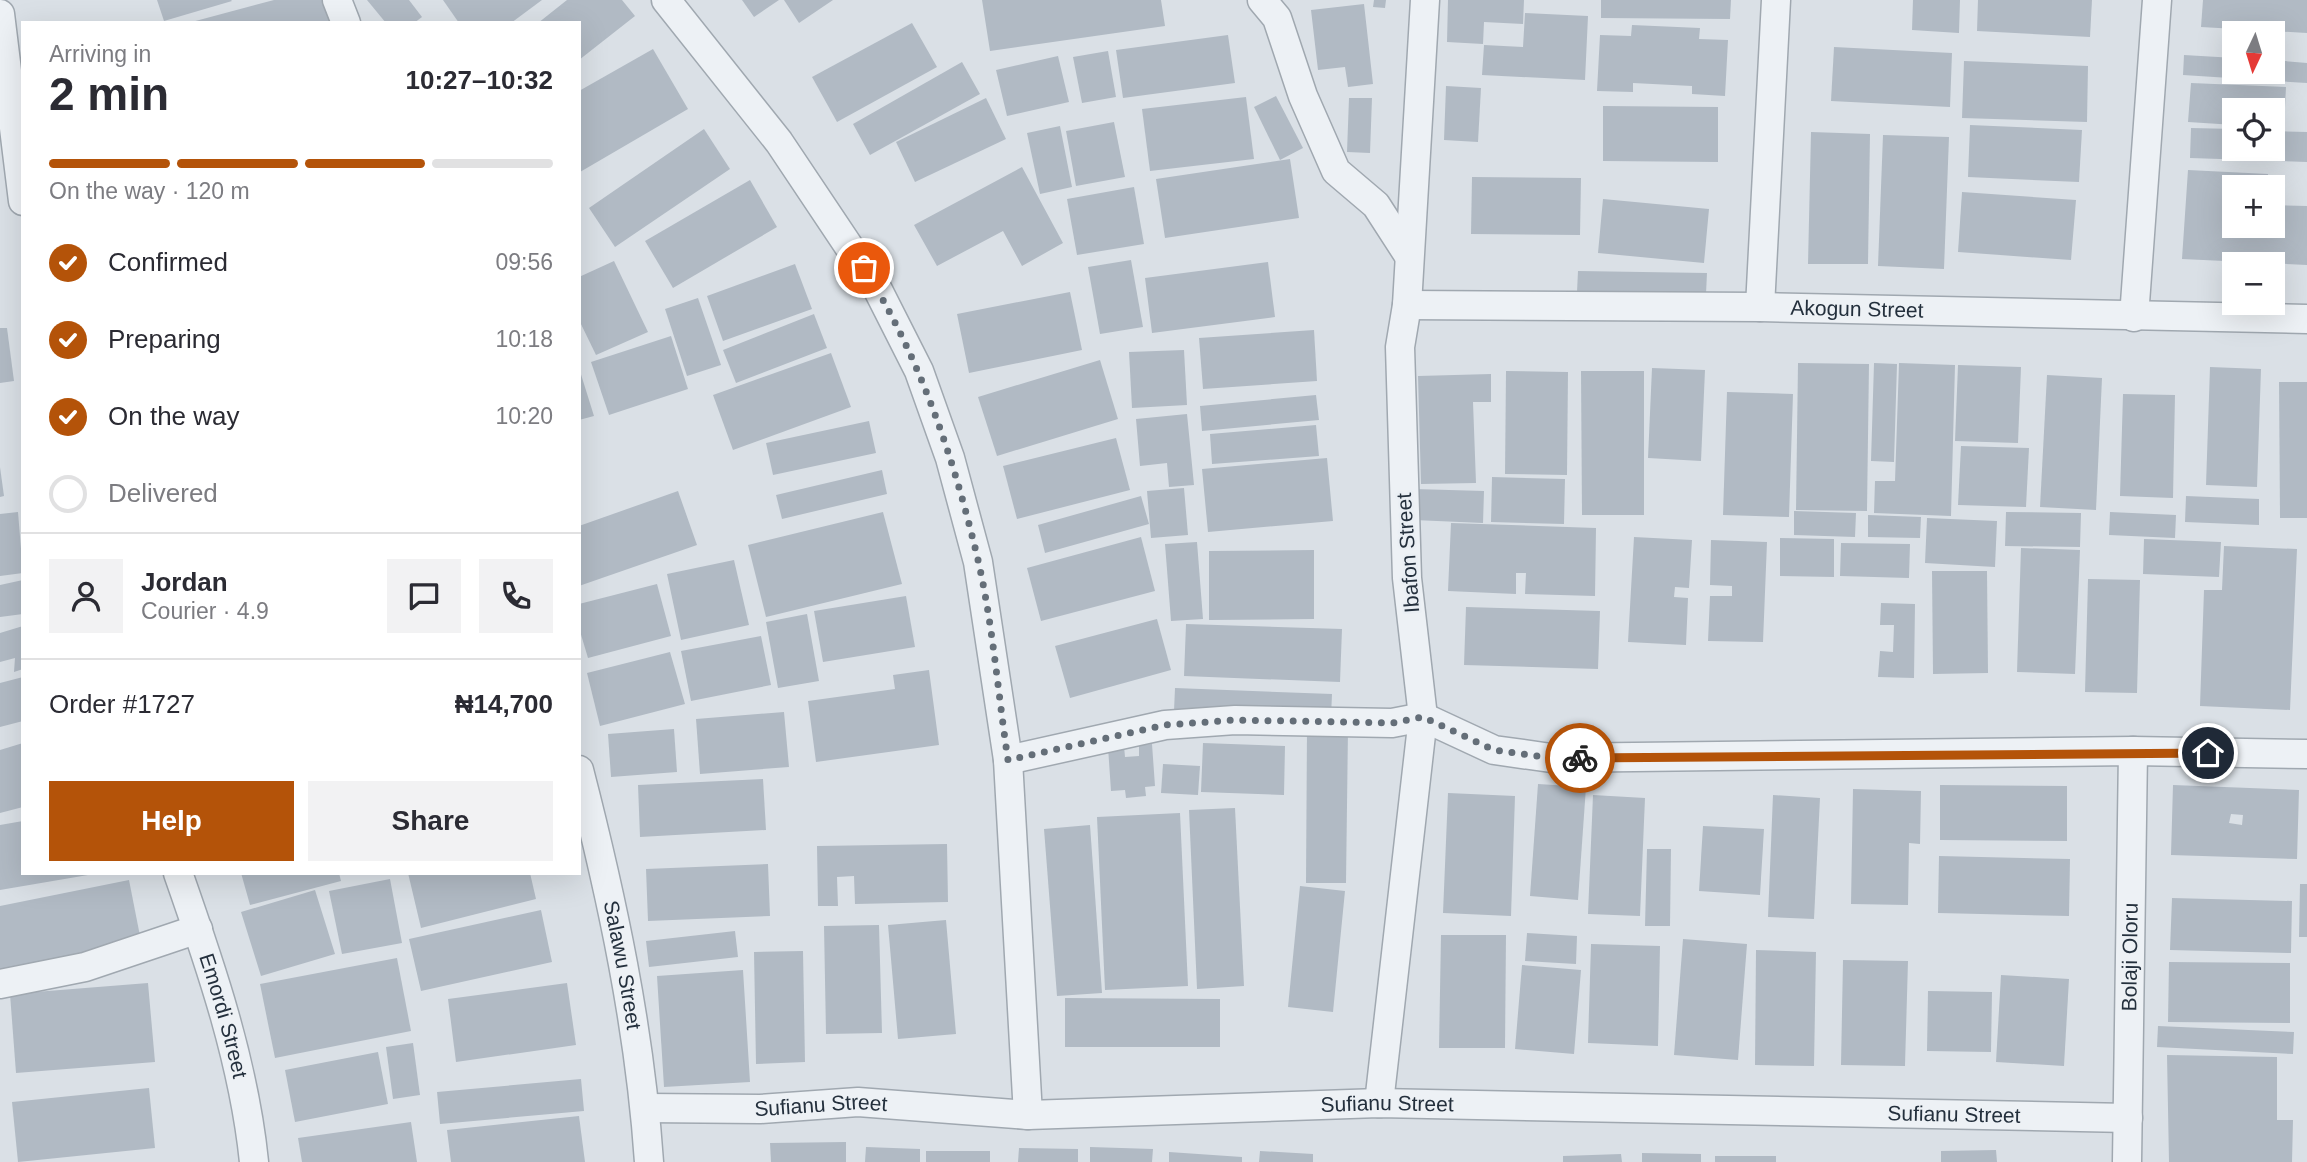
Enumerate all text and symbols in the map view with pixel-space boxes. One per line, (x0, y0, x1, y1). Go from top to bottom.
north arrow (2222, 21, 2286, 84)
map controls (2222, 21, 2285, 315)
text: Arriving in (49, 41, 151, 67)
text: 10:27–10:32 (406, 65, 553, 95)
text: 2 min (49, 68, 169, 120)
button: locate (2222, 98, 2285, 161)
button: + (2222, 175, 2285, 238)
text: On the way · 120 m (49, 178, 250, 204)
pin (834, 238, 894, 298)
icon: check (49, 244, 87, 282)
text: Confirmed (108, 247, 228, 277)
text: 09:56 (495, 249, 553, 275)
icon: bag (845, 249, 883, 287)
button: − (2222, 252, 2285, 315)
street label: Akogun Street (1790, 296, 1924, 322)
icon: check (49, 321, 87, 359)
text: Preparing (108, 324, 221, 354)
text: 10:18 (495, 326, 553, 352)
icon: check (49, 398, 87, 436)
text: On the way (108, 401, 240, 431)
text: 10:20 (495, 403, 553, 429)
text: Delivered (108, 478, 218, 508)
street label: Ibafon Street (1392, 492, 1423, 614)
button: person (49, 559, 123, 633)
button: chat (387, 559, 461, 633)
button: phone (479, 559, 553, 633)
text: Jordan (141, 567, 228, 597)
text: Courier · 4.9 (141, 598, 269, 624)
text: Order #1727 (49, 689, 195, 719)
text: ₦14,700 (455, 689, 553, 719)
courier (1545, 723, 1615, 793)
pin (2178, 723, 2238, 783)
icon: home (2189, 734, 2227, 772)
icon: bike (1561, 739, 1599, 777)
button: Help (49, 781, 294, 861)
button: Share (308, 781, 553, 861)
street label: Salawu Street (599, 898, 646, 1031)
street label: Bolaji Oloru (2117, 903, 2142, 1011)
street label: Emordi Street (195, 950, 252, 1080)
street label: Sufianu Street (754, 1090, 888, 1120)
street label: Sufianu Street (1320, 1091, 1454, 1116)
street label: Sufianu Street (1887, 1101, 2021, 1127)

